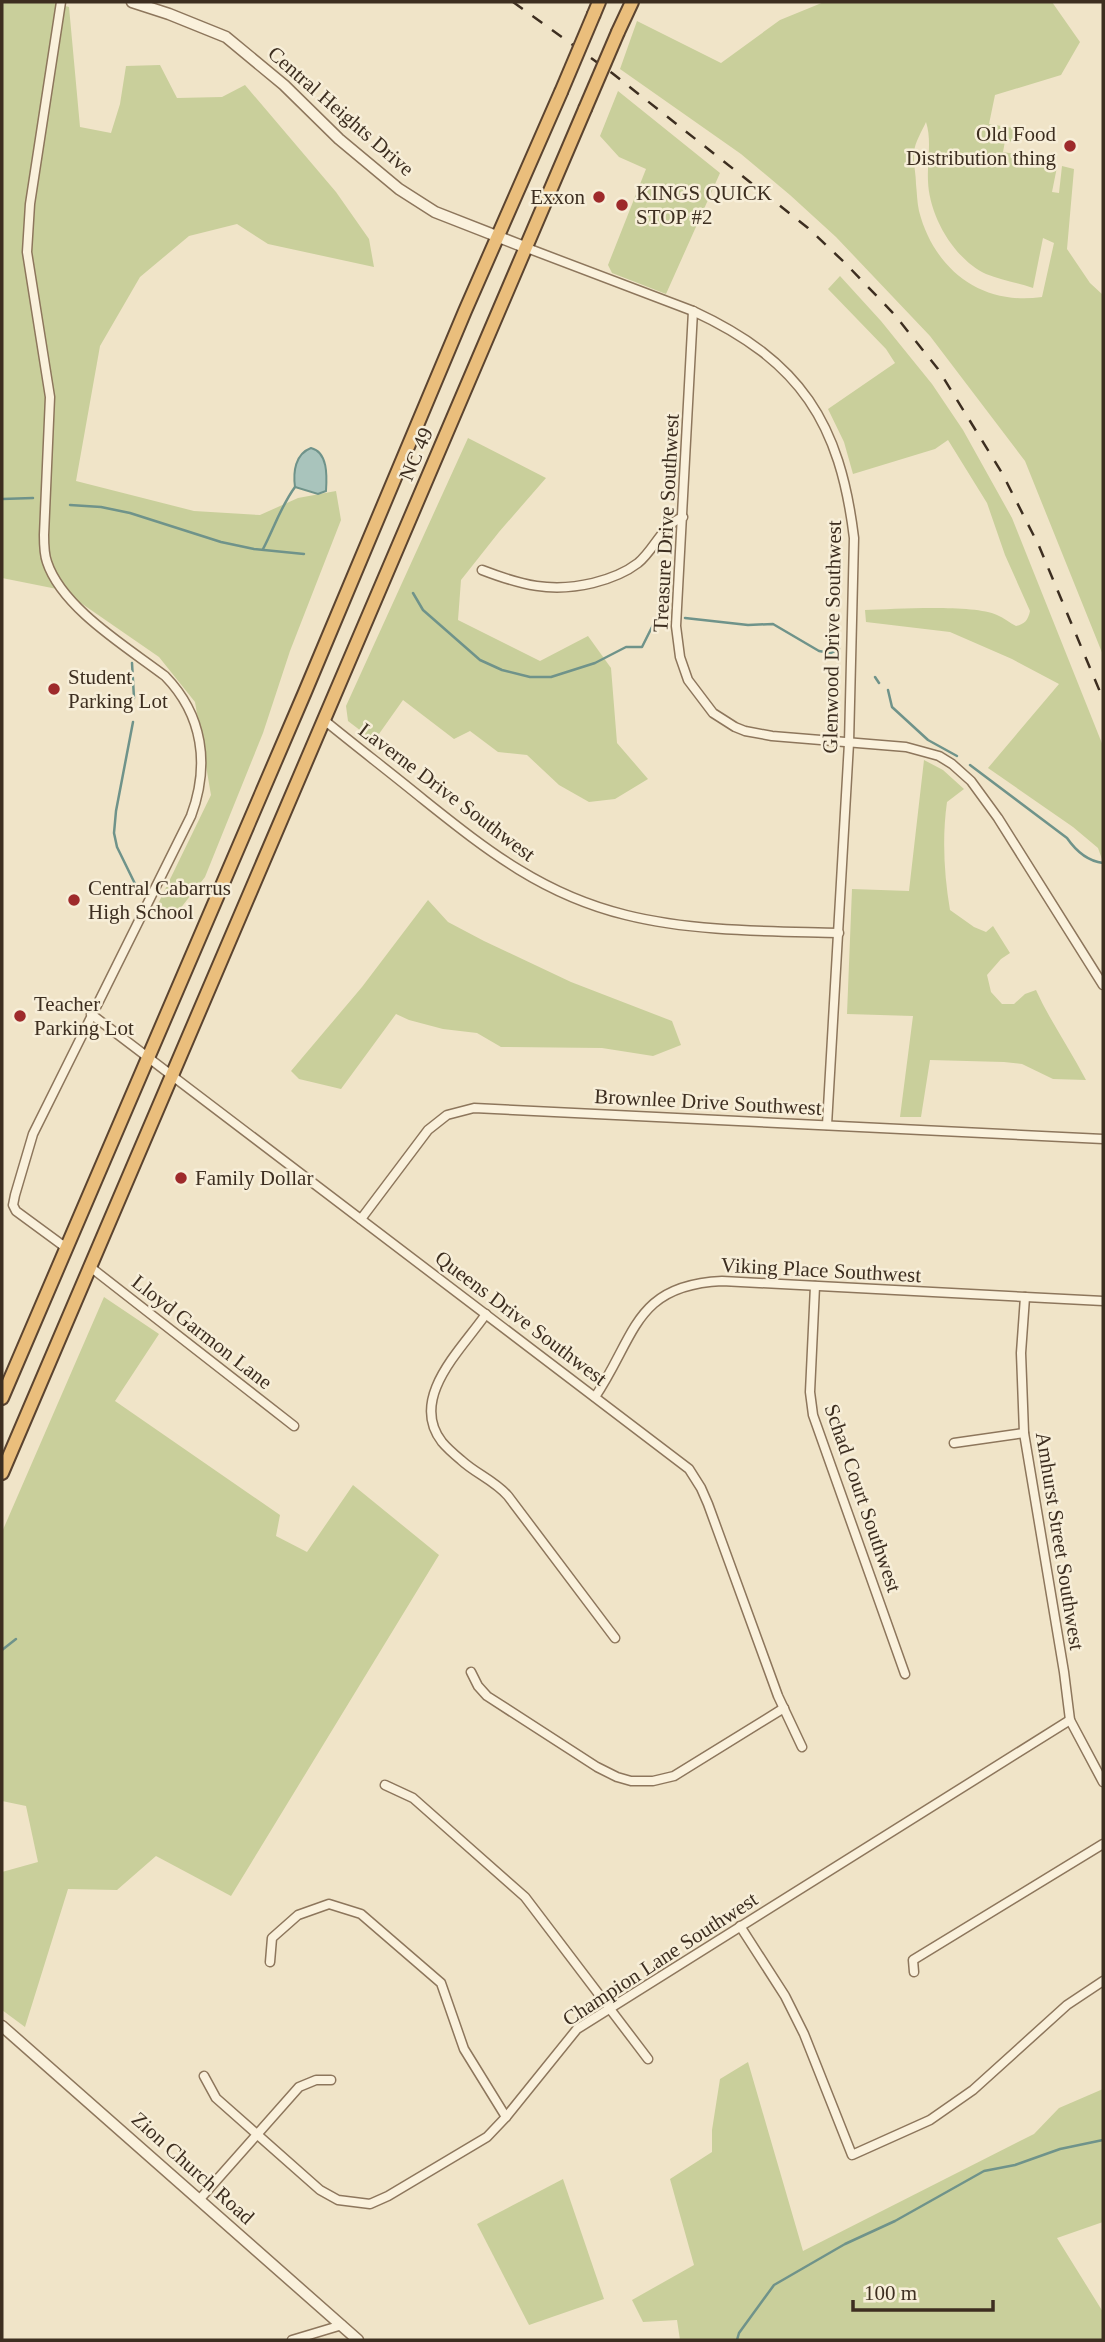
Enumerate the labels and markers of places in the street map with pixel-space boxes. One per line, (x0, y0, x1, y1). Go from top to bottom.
place label: Old Food Distribution thing (906, 122, 1056, 170)
marker: Old Food Distribution thing (1062, 138, 1078, 154)
place label: KINGS QUICK STOP #2 (636, 181, 772, 229)
place label: Exxon (530, 185, 585, 209)
marker: Exxon (591, 189, 607, 205)
marker: KINGS QUICK STOP #2 (614, 197, 630, 213)
place label: Student Parking Lot (68, 665, 168, 713)
marker: Student Parking Lot (46, 681, 62, 697)
place label: Central Cabarrus High School (88, 876, 231, 924)
marker: Central Cabarrus High School (66, 892, 82, 908)
place label: Teacher Parking Lot (34, 992, 134, 1040)
marker: Teacher Parking Lot (12, 1008, 28, 1024)
place label: Family Dollar (195, 1166, 313, 1190)
marker: Family Dollar (173, 1170, 189, 1186)

